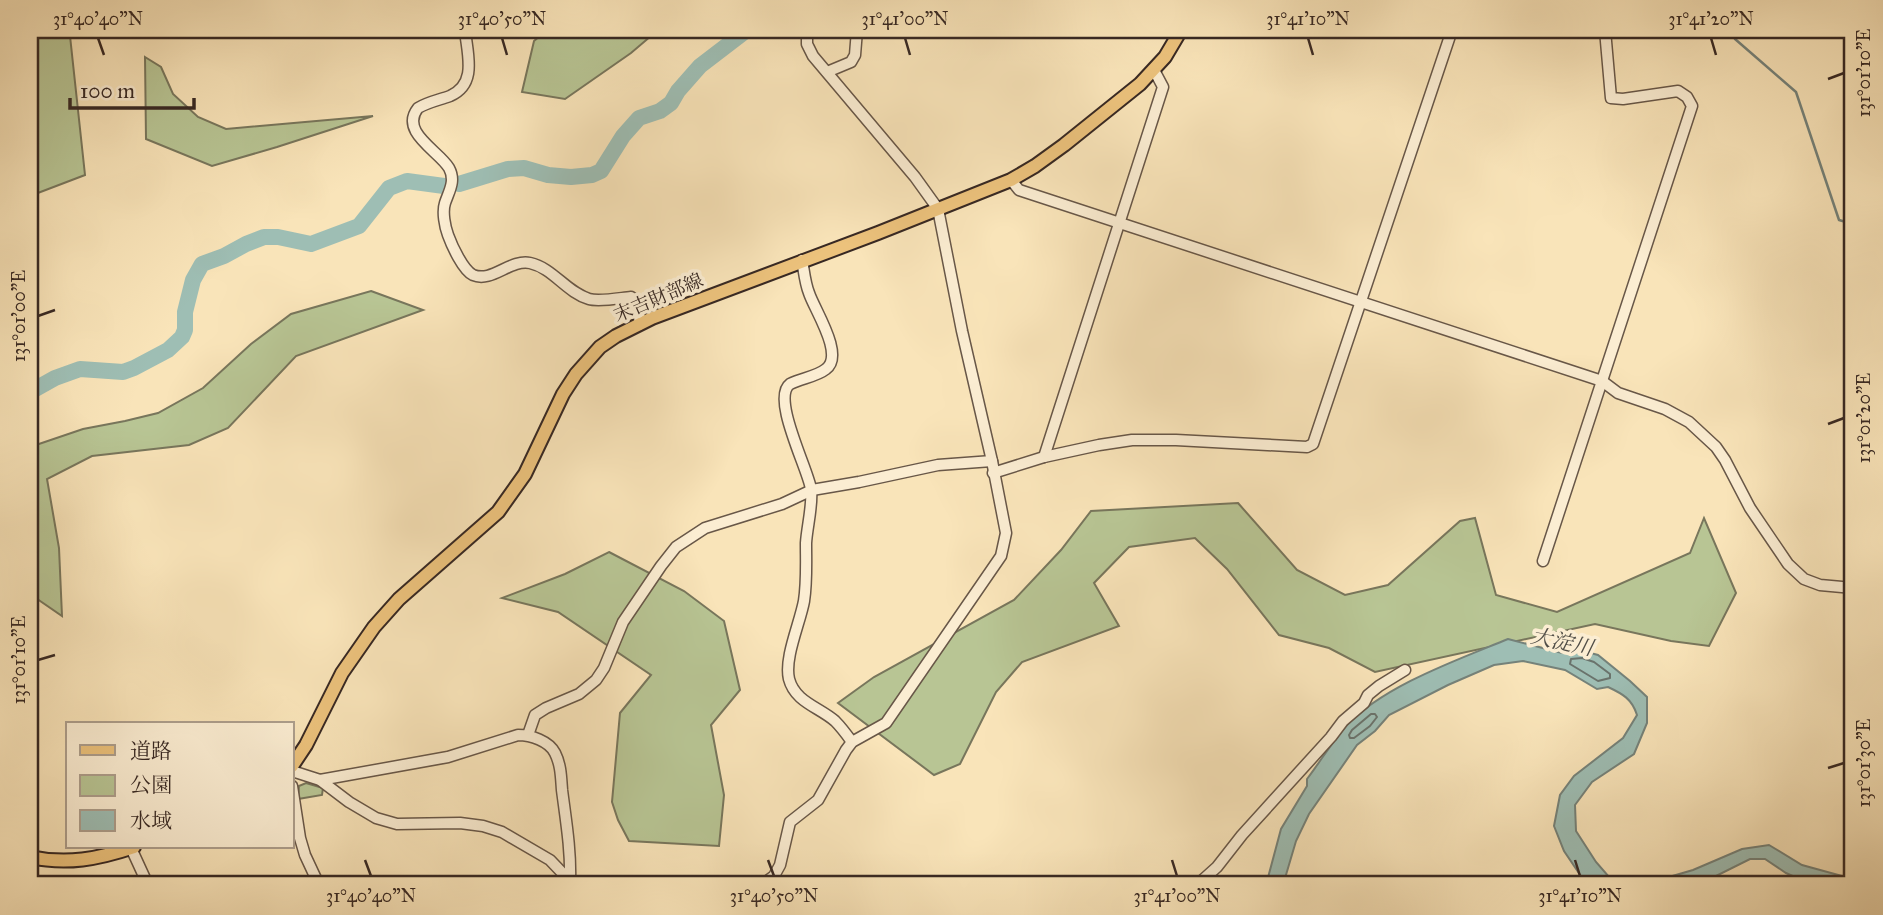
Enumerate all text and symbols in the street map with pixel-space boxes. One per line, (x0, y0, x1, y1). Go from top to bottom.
text: 31°40'40"N (53, 8, 143, 30)
text: 31°40'50"N (458, 8, 546, 30)
text: 31°41'00"N (861, 8, 949, 30)
text: 31°41'10"N (1266, 8, 1350, 30)
text: 31°41'20"N (1668, 8, 1754, 30)
text: 131°01'10"E (1853, 29, 1875, 117)
scale bar (70, 66, 194, 110)
text: 100 m (80, 78, 135, 104)
street label: 末吉財部線 (610, 268, 706, 327)
text: 131°01'00"E (8, 270, 30, 362)
text: 131°01'20"E (1853, 373, 1875, 463)
text: 131°01'10"E (8, 616, 30, 704)
water label: 大淀川 (1528, 623, 1597, 662)
text: 131°01'30"E (1853, 718, 1875, 807)
legend (66, 722, 294, 848)
text: 道路 (130, 738, 172, 764)
text: 公園 (130, 772, 172, 798)
text: 水域 (130, 808, 172, 834)
text: 31°40'40"N (326, 885, 416, 907)
text: 31°40'50"N (730, 885, 818, 907)
text: 31°41'00"N (1133, 885, 1221, 907)
text: 31°41'10"N (1538, 885, 1622, 907)

